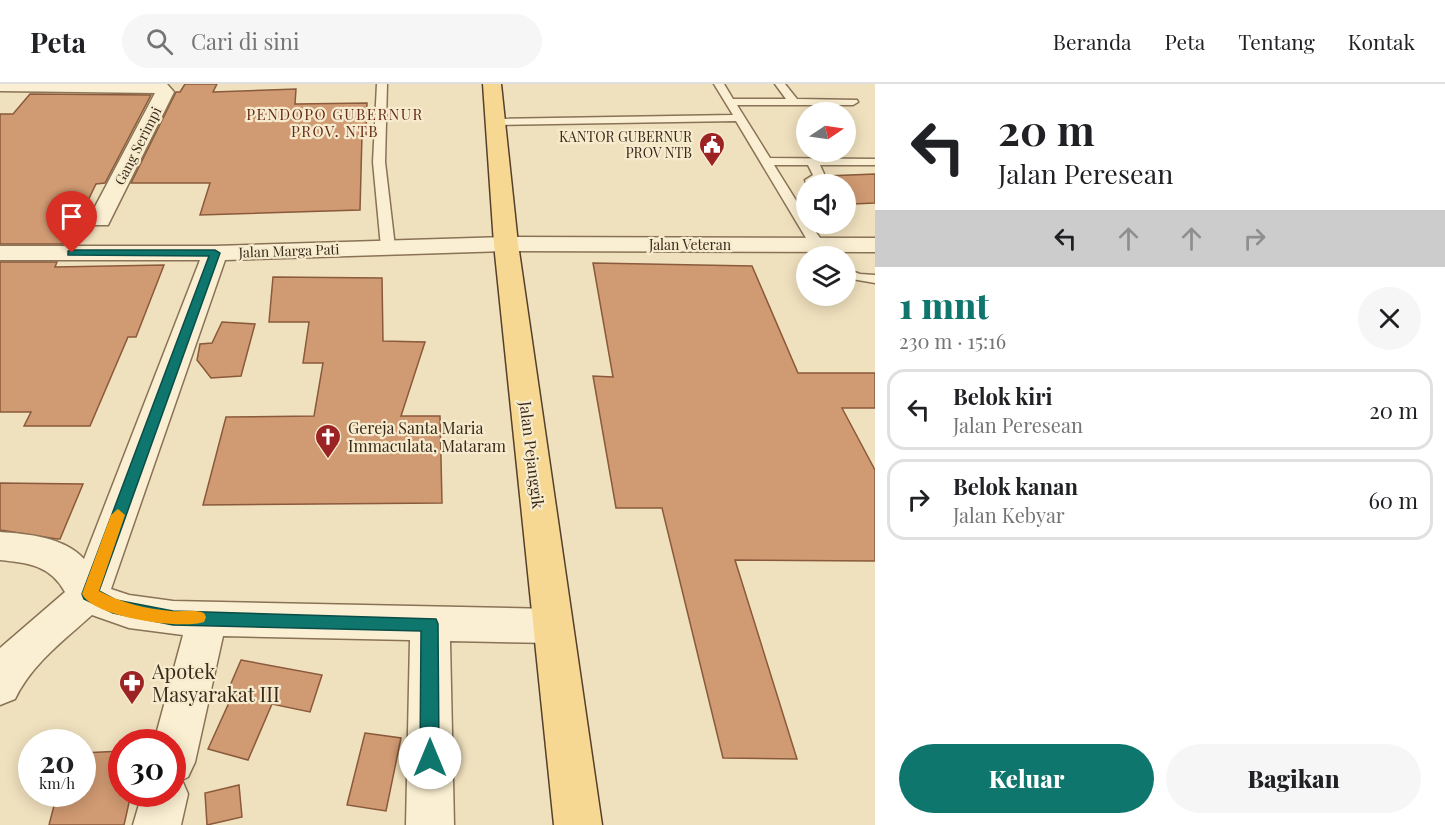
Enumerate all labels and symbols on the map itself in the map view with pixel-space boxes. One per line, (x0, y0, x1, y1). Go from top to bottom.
north arrow (796, 102, 856, 162)
street label: Gang Serimpi (110, 103, 165, 188)
district label: PENDOPO GUBERNUR PROV. NTB (246, 104, 424, 141)
place label: KANTOR GUBERNUR PROV NTB (559, 127, 693, 162)
public building icon: KANTOR GUBERNUR PROV NTB (697, 130, 727, 168)
pin (46, 191, 97, 253)
street label: Jalan Veteran (648, 235, 732, 254)
street label: Jalan Marga Pati (237, 239, 340, 262)
street label: Jalan Pejanggik (515, 399, 550, 510)
place label: Gereja Santa Maria Immaculata, Mataram (348, 417, 506, 456)
church icon: Gereja Santa Maria Immaculata, Mataram (313, 422, 343, 460)
place label: Apotek Masyarakat III (151, 657, 280, 707)
pharmacy icon: Apotek Masyarakat III (117, 668, 147, 706)
position arrow (398, 726, 462, 790)
speed limit sign: 30 (108, 729, 186, 807)

